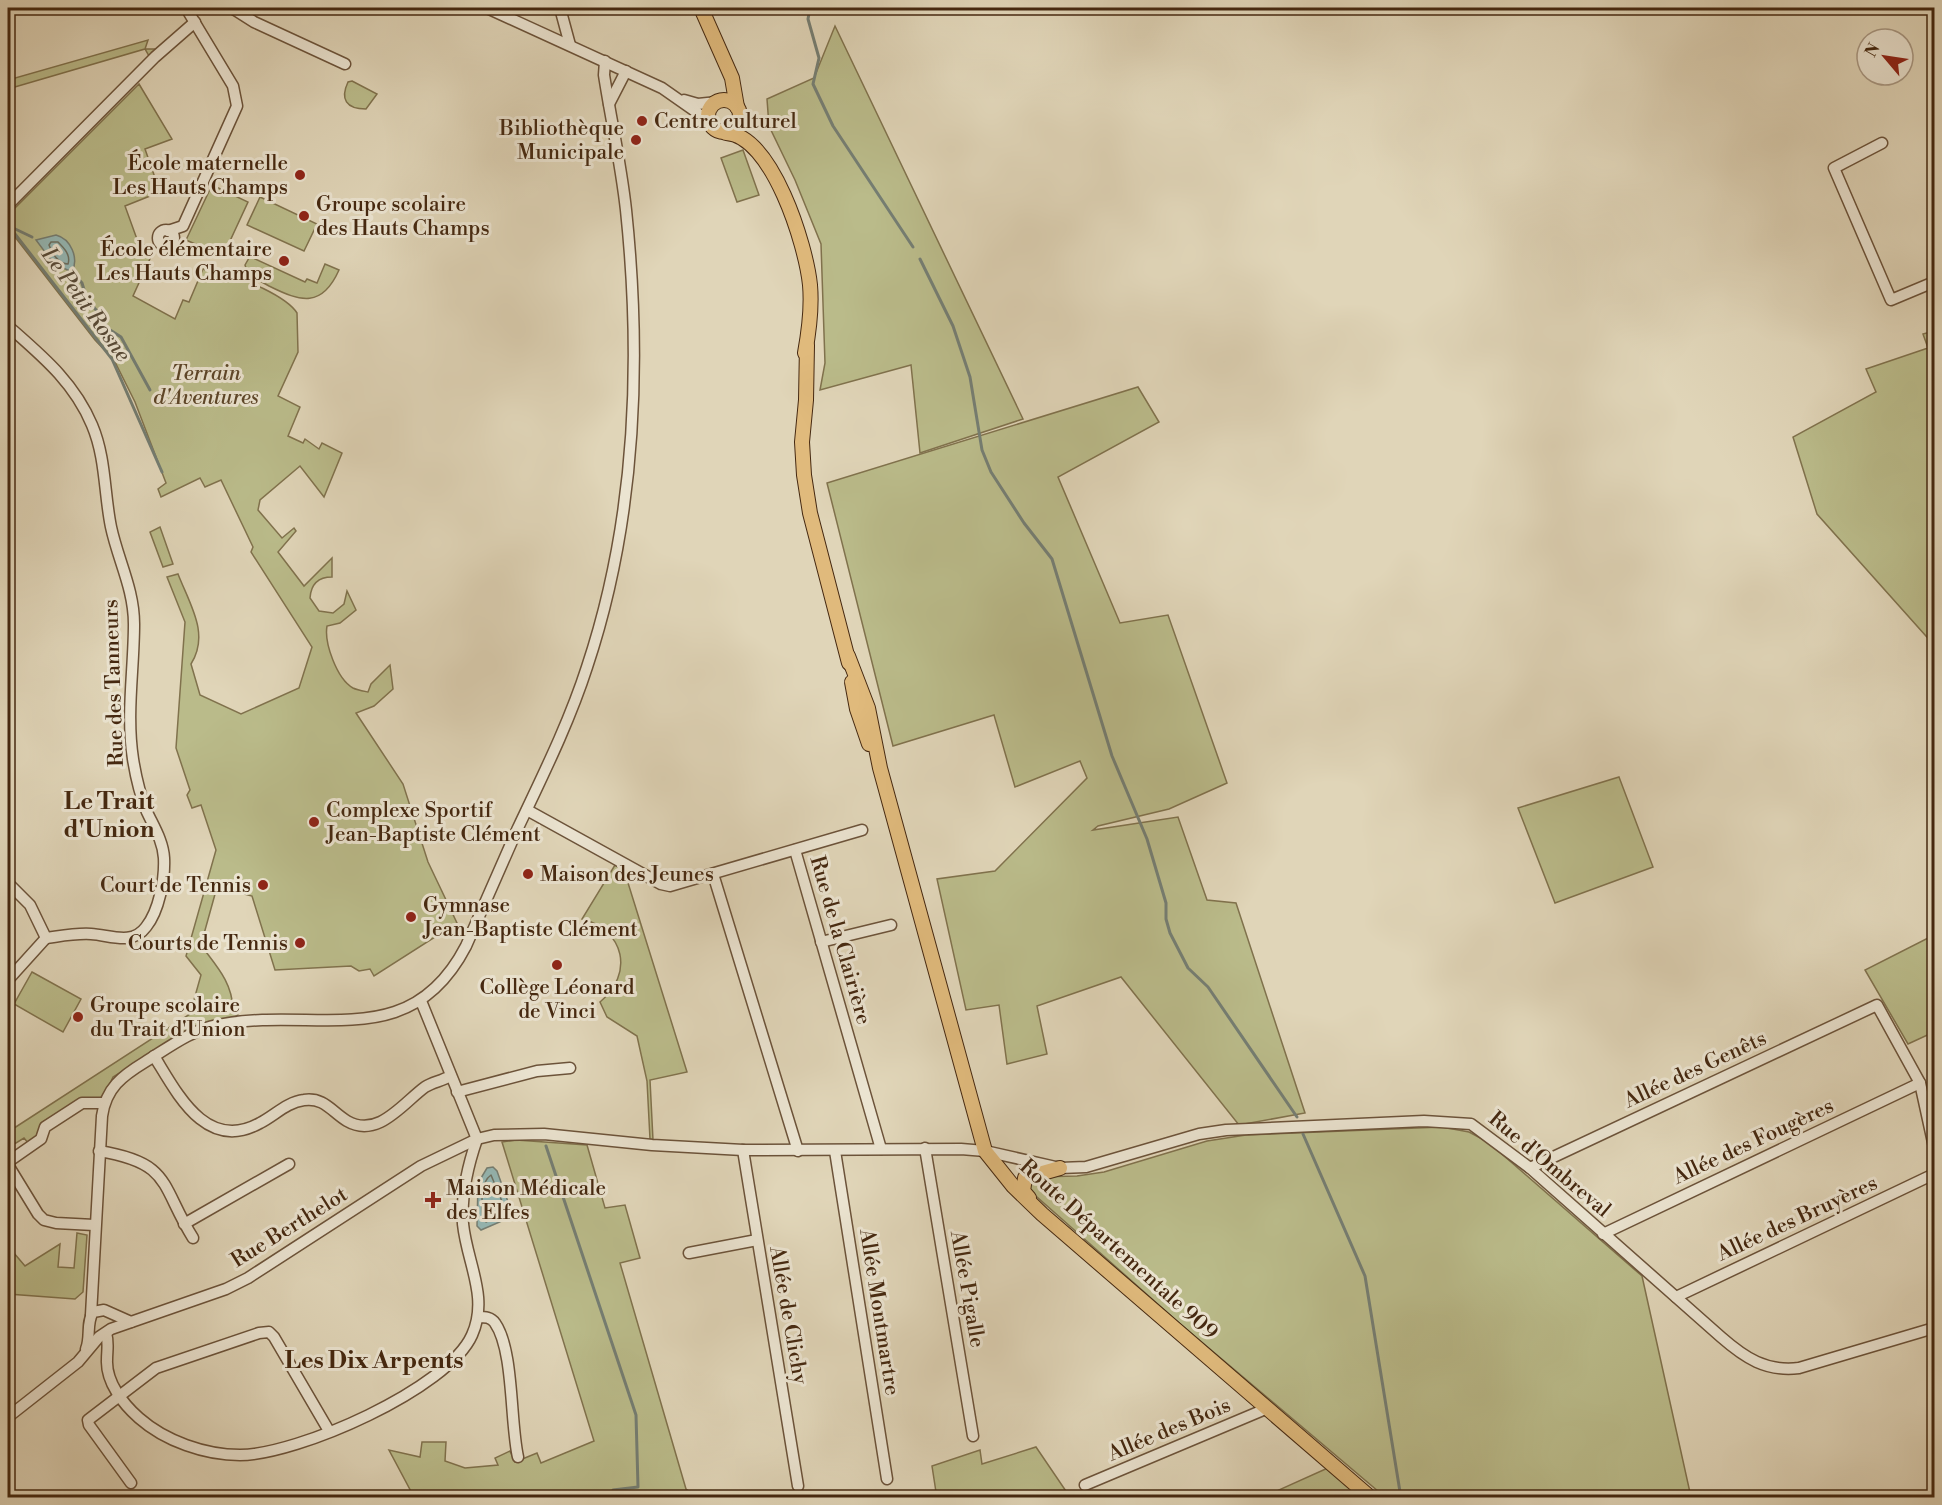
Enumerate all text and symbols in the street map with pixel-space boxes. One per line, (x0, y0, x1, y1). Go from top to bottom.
north arrow (1855, 27, 1915, 87)
text: N (1861, 40, 1885, 61)
place label: Centre culturel (654, 109, 797, 135)
marker: Centre culturel (635, 114, 649, 128)
place label: Bibliothèque Municipale (498, 116, 624, 166)
marker: Bibliothèque Municipale (629, 133, 643, 147)
place label: École maternelle Les Hauts Champs (112, 149, 288, 201)
marker: École maternelle Les Hauts Champs (293, 168, 307, 182)
place label: Groupe scolaire des Hauts Champs (316, 192, 490, 242)
marker: Groupe scolaire des Hauts Champs (297, 209, 311, 223)
place label: École élémentaire Les Hauts Champs (96, 235, 272, 287)
water label: Le Petit Rosne (35, 242, 136, 367)
marker: École élémentaire Les Hauts Champs (277, 254, 291, 268)
park label: Terrain d'Aventures (153, 361, 259, 411)
street label: Rue des Tanneurs (98, 599, 130, 767)
district label: Le Trait d'Union (64, 787, 155, 845)
place label: Complexe Sportif Jean-Baptiste Clément (325, 798, 541, 848)
marker: Complexe Sportif Jean-Baptiste Clément (307, 815, 321, 829)
street label: Rue de la Clairière (804, 853, 877, 1028)
place label: Maison des Jeunes (540, 862, 714, 888)
marker: Maison des Jeunes (521, 867, 535, 881)
place label: Court de Tennis (100, 873, 251, 899)
marker: Court de Tennis (256, 878, 270, 892)
place label: Gymnase Jean-Baptiste Clément (422, 893, 638, 943)
marker: Gymnase Jean-Baptiste Clément (404, 910, 418, 924)
place label: Courts de Tennis (128, 931, 288, 957)
marker: Courts de Tennis (293, 936, 307, 950)
marker: Collège Léonard de Vinci (550, 958, 564, 972)
place label: Collège Léonard de Vinci (479, 975, 635, 1025)
place label: Groupe scolaire du Trait d'Union (90, 993, 246, 1043)
marker: Groupe scolaire du Trait d'Union (71, 1010, 85, 1024)
street label: Allée des Genêts (1619, 1026, 1771, 1115)
street label: Allée des Fougères (1668, 1093, 1838, 1191)
street label: Rue d'Ombreval (1483, 1106, 1616, 1223)
street label: Route Départementale 909 (1014, 1154, 1223, 1346)
street label: Allée des Bruyères (1712, 1170, 1882, 1268)
place label: Maison Médicale des Elfes (446, 1176, 606, 1226)
street label: Rue Berthelot (226, 1181, 353, 1274)
marker: Maison Médicale des Elfes (424, 1191, 442, 1209)
street label: Allée Montmartre (853, 1226, 905, 1397)
street label: Allée Pigalle (944, 1228, 990, 1350)
street label: Allée de Clichy (763, 1243, 813, 1387)
district label: Les Dix Arpents (284, 1346, 464, 1376)
street label: Allée des Bois (1103, 1392, 1235, 1468)

